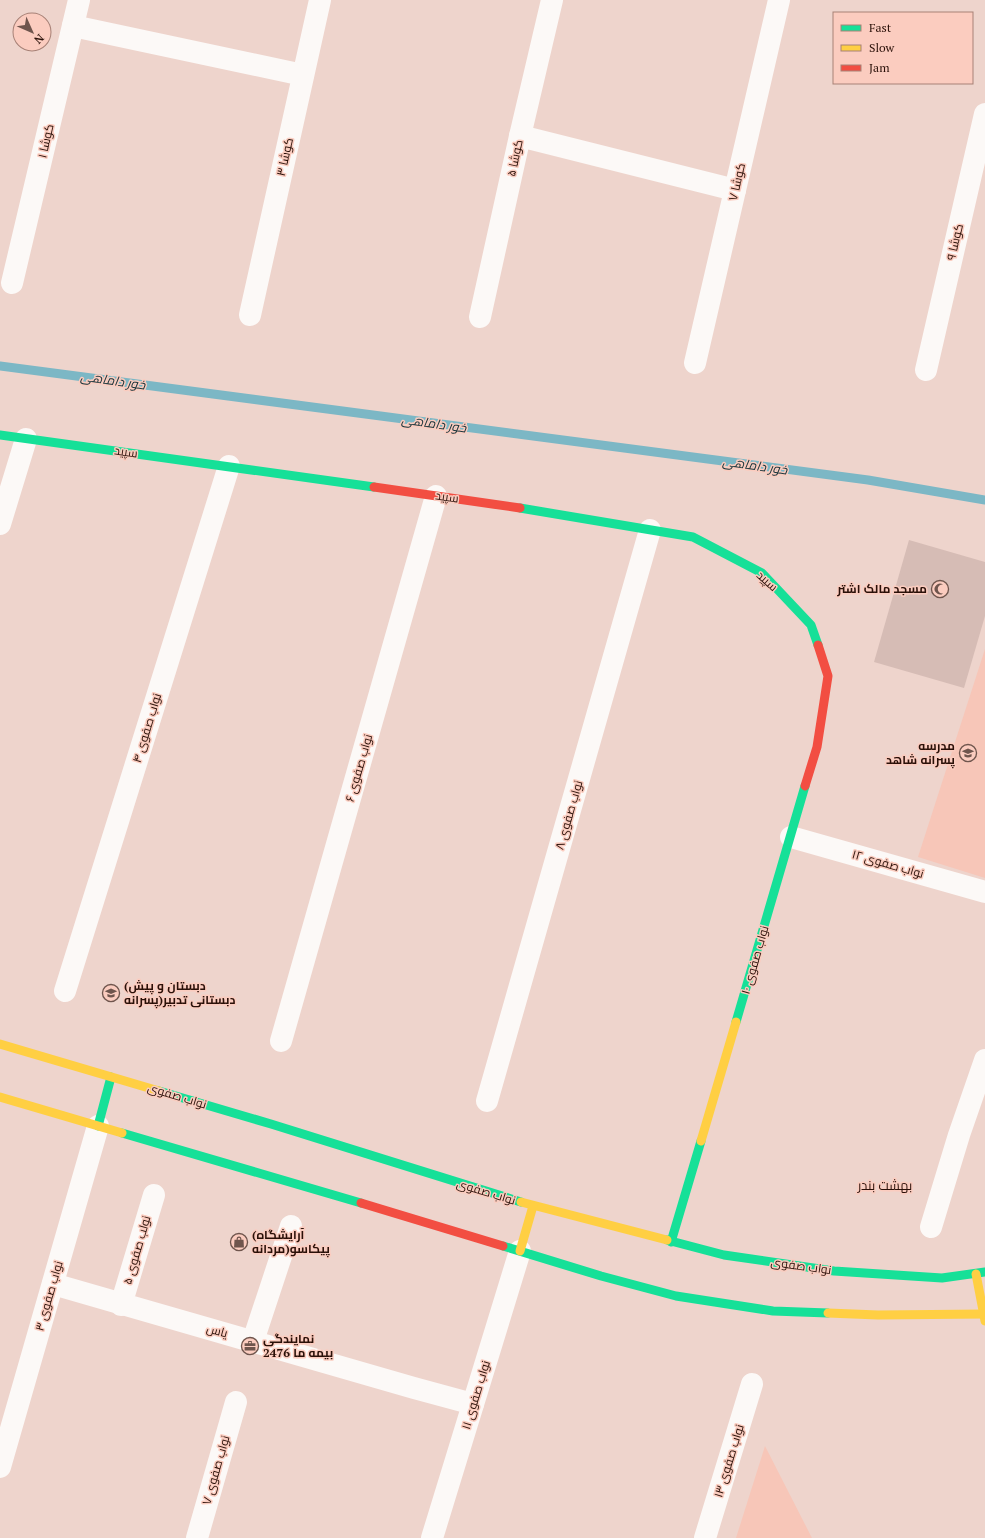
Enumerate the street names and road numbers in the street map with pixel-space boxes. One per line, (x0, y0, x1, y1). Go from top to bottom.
street label: کوشا ۱ (34, 122, 57, 159)
street label: کوشا ۳ (273, 136, 296, 178)
street label: کوشا ۵ (503, 138, 526, 178)
street label: کوشا ۷ (725, 162, 748, 202)
street label: کوشا ۹ (943, 222, 966, 262)
street label: سپید (113, 442, 139, 462)
street label: سپید (434, 487, 460, 507)
street label: سپید (753, 567, 781, 595)
street label: نواب صفوی ۴ (129, 691, 164, 764)
street label: نواب صفوی ۶ (342, 732, 375, 803)
street label: نواب صفوی ۸ (551, 778, 586, 851)
street label: نواب صفوی ۱۲ (851, 846, 926, 881)
street label: نواب صفوی ۱۰ (738, 924, 771, 996)
street label: نواب صفوی (146, 1079, 208, 1112)
street label: نواب صفوی (455, 1175, 517, 1208)
street label: نولب صفوی ۵ (120, 1214, 153, 1286)
street label: نواب صفوی (770, 1254, 832, 1277)
street label: نواب صفوی ۳ (31, 1259, 66, 1333)
street label: یاس (205, 1321, 230, 1341)
street label: نواب صفوی ۱۱ (458, 1359, 493, 1431)
street label: نواب صفوی ۱۳ (710, 1422, 747, 1499)
street label: نواب صفوی ۷ (198, 1433, 233, 1506)

